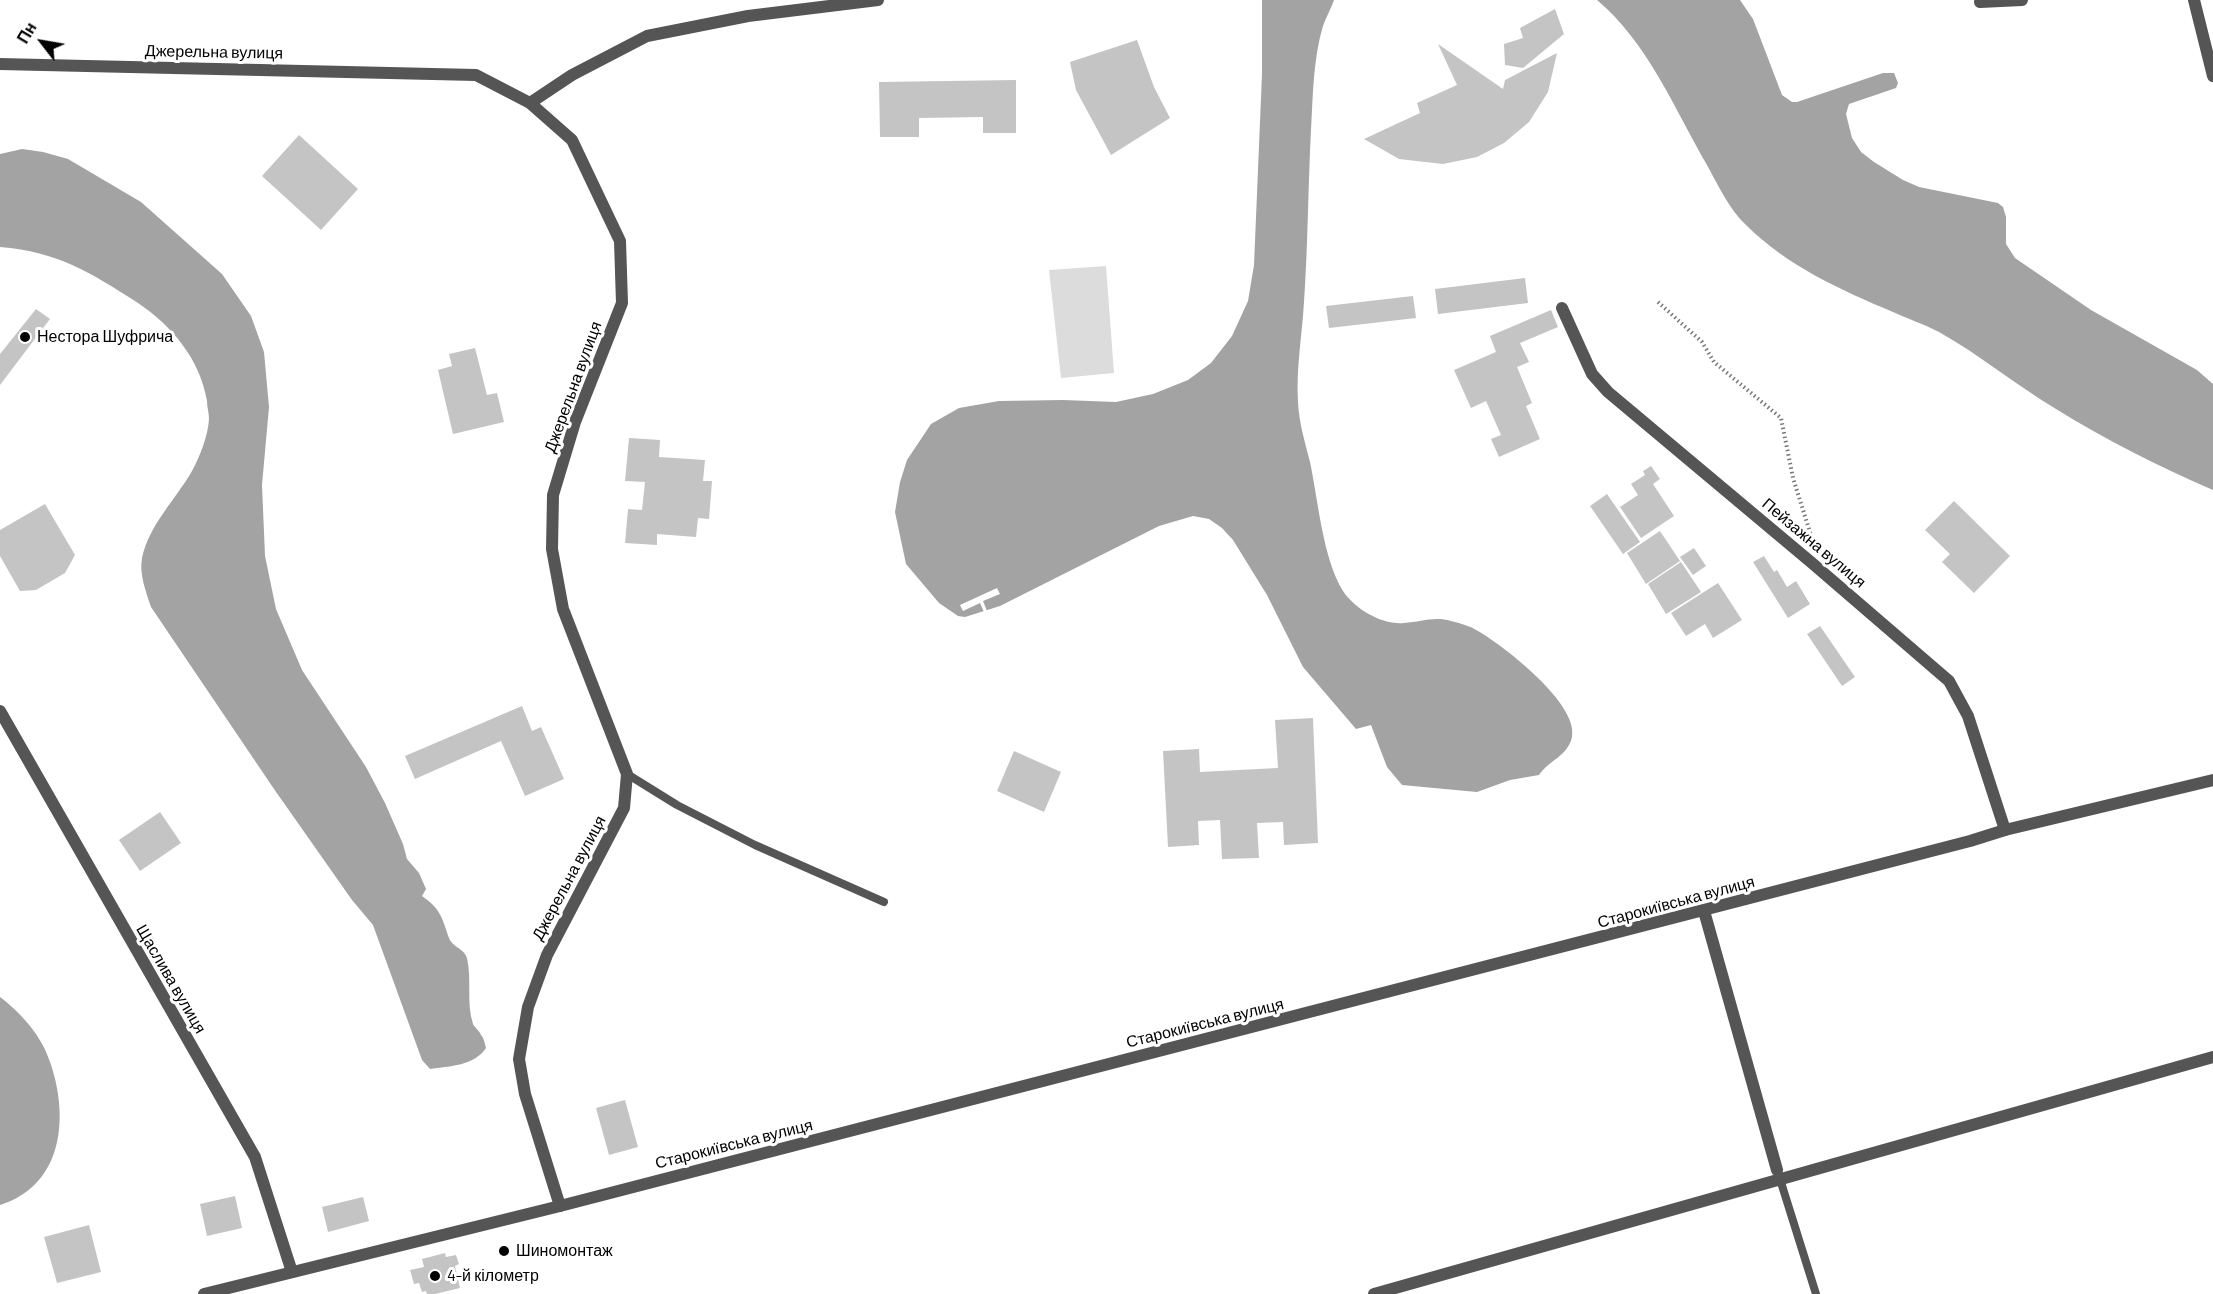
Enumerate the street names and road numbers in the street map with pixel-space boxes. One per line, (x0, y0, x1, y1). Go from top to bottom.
street label: Джерельна вулиця (145, 41, 283, 63)
street label: Джерельна вулиця (540, 319, 606, 455)
street label: Пейзажна вулиця (1758, 494, 1870, 592)
street label: Джерельна вулиця (528, 812, 610, 944)
street label: Старокиївська вулиця (1595, 872, 1757, 932)
street label: Щаслива вулиця (132, 921, 210, 1037)
street label: Старокиївська вулиця (1124, 994, 1286, 1052)
street label: Старокиївська вулиця (653, 1115, 815, 1173)

